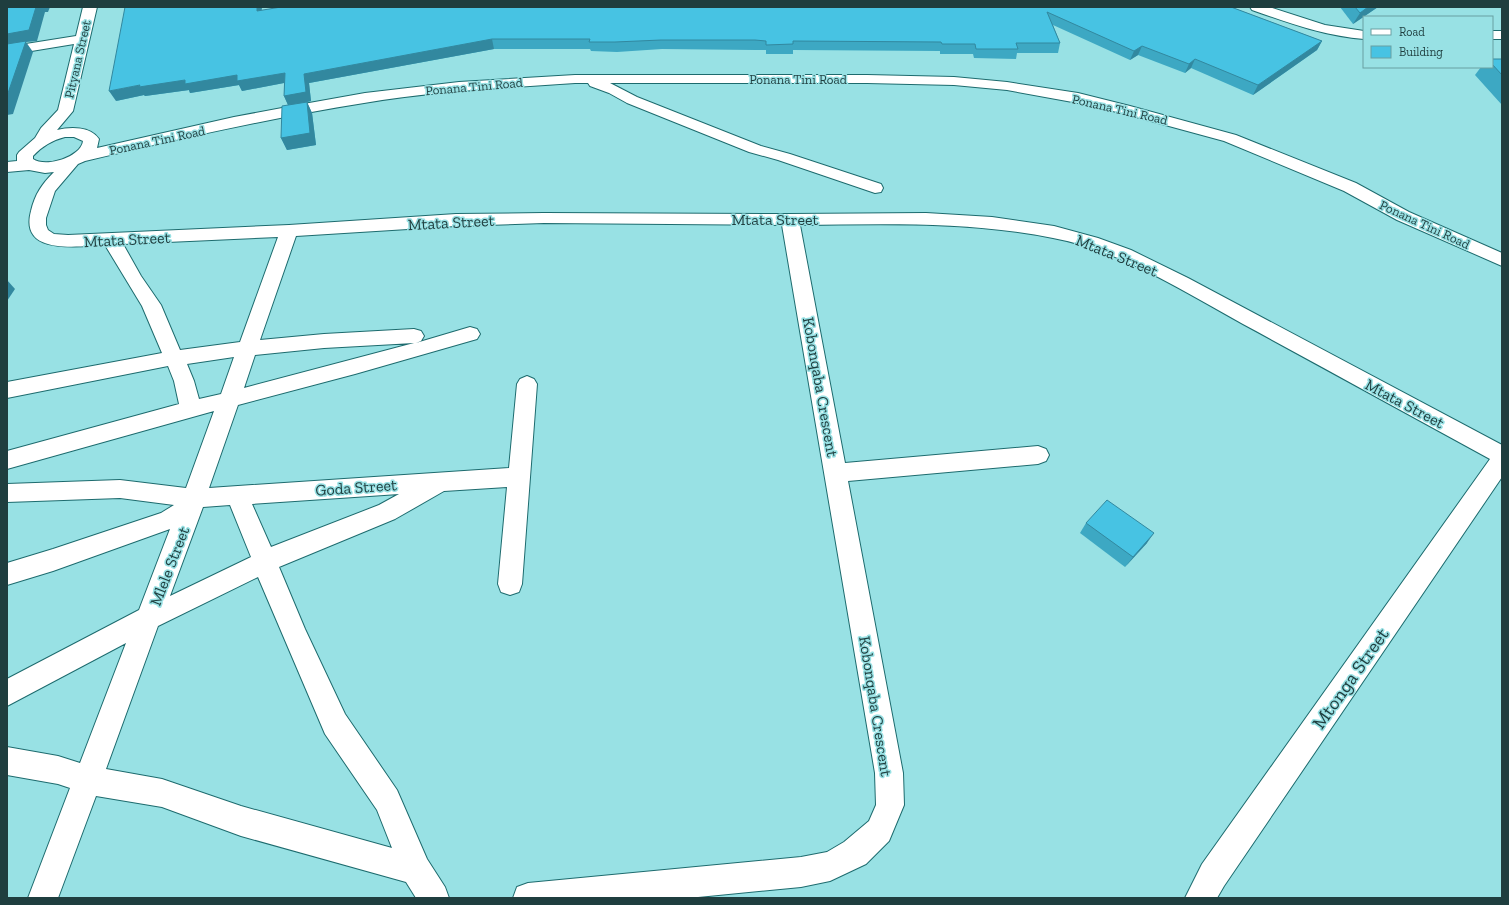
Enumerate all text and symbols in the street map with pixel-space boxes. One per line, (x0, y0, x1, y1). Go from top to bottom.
legend (1363, 16, 1493, 68)
street label: Pityana Street (61, 18, 94, 100)
text: Road (1399, 25, 1425, 39)
text: Building (1399, 45, 1443, 59)
street label: Ponana Tini Road (749, 72, 847, 87)
street label: Ponana Tini Road (425, 75, 523, 98)
street label: Ponana Tini Road (1071, 91, 1169, 128)
street label: Ponana Tini Road (108, 123, 206, 158)
street label: Ponana Tini Road (1377, 197, 1472, 252)
street label: Mtata Street (732, 210, 819, 229)
street label: Mtata Street (407, 211, 495, 234)
street label: Mtata Street (83, 228, 171, 251)
street label: Mtata Street (1073, 230, 1161, 281)
street label: Kobonqaba Crescent (799, 316, 842, 459)
street label: Mtata Street (1362, 375, 1448, 432)
street label: Goda Street (315, 475, 397, 500)
street label: Mlele Street (146, 524, 193, 609)
street label: Mtonga Street (1307, 623, 1394, 733)
street label: Kobonqaba Crescent (855, 635, 896, 778)

